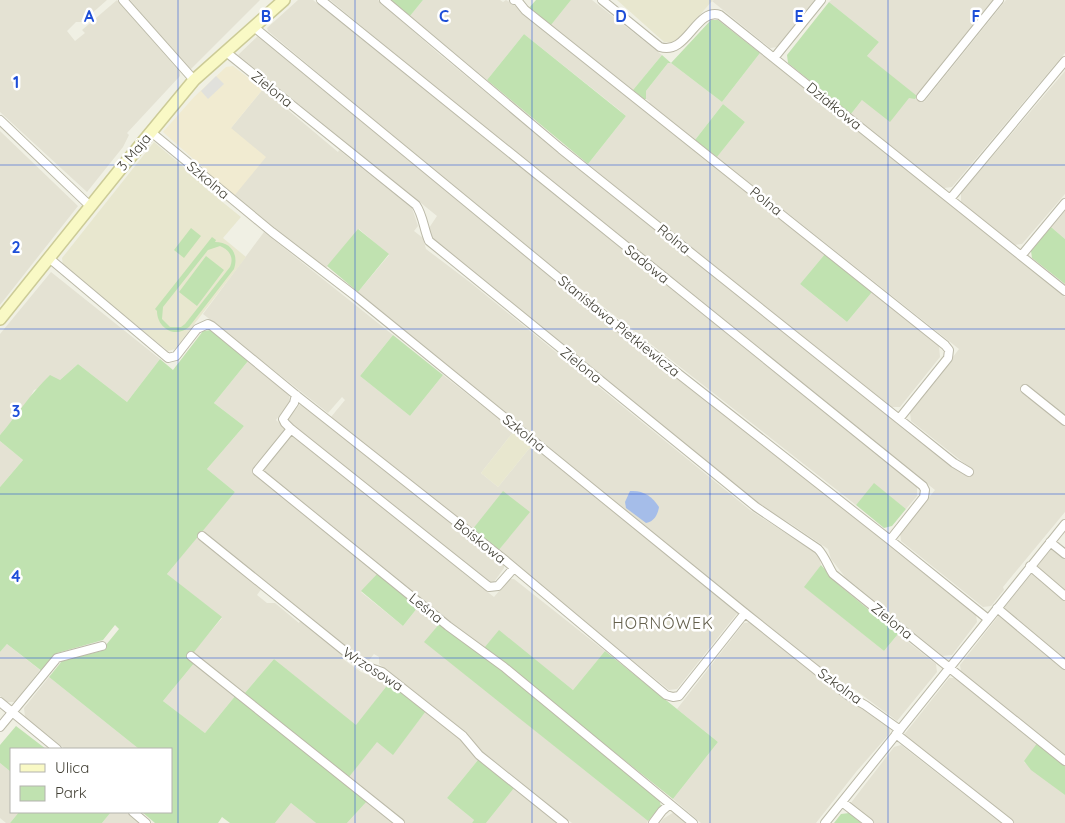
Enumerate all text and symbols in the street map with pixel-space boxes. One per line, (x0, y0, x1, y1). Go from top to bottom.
text: A (84, 6, 95, 26)
text: B (261, 6, 271, 26)
text: C (439, 6, 449, 26)
text: D (615, 6, 627, 26)
text: E (794, 6, 804, 26)
text: F (972, 6, 981, 26)
street label: Zielona (248, 67, 296, 111)
text: 1 (13, 72, 19, 92)
street label: Działkowa (803, 78, 865, 134)
street label: 3 Maja (113, 130, 155, 174)
street label: Szkolna (183, 157, 233, 203)
street label: Polna (746, 183, 786, 219)
street label: Rolna (654, 220, 694, 258)
text: 2 (11, 237, 21, 257)
street label: Sadowa (621, 241, 673, 287)
street label: Stanisława Pietkiewicza (554, 271, 684, 381)
street label: Zielona (557, 343, 605, 387)
text: 3 (12, 401, 20, 421)
street label: Szkolna (499, 410, 549, 456)
street label: Boiskowa (450, 515, 510, 567)
text: 4 (11, 566, 21, 586)
street label: Leśna (405, 589, 447, 627)
street label: Zielona (868, 599, 916, 643)
district label: HORNÓWEK (612, 613, 714, 633)
street label: Wrzosowa (340, 643, 406, 695)
street label: Szkolna (814, 664, 866, 708)
legend (10, 748, 172, 813)
text: Ulica (55, 758, 89, 777)
text: Park (55, 783, 87, 802)

